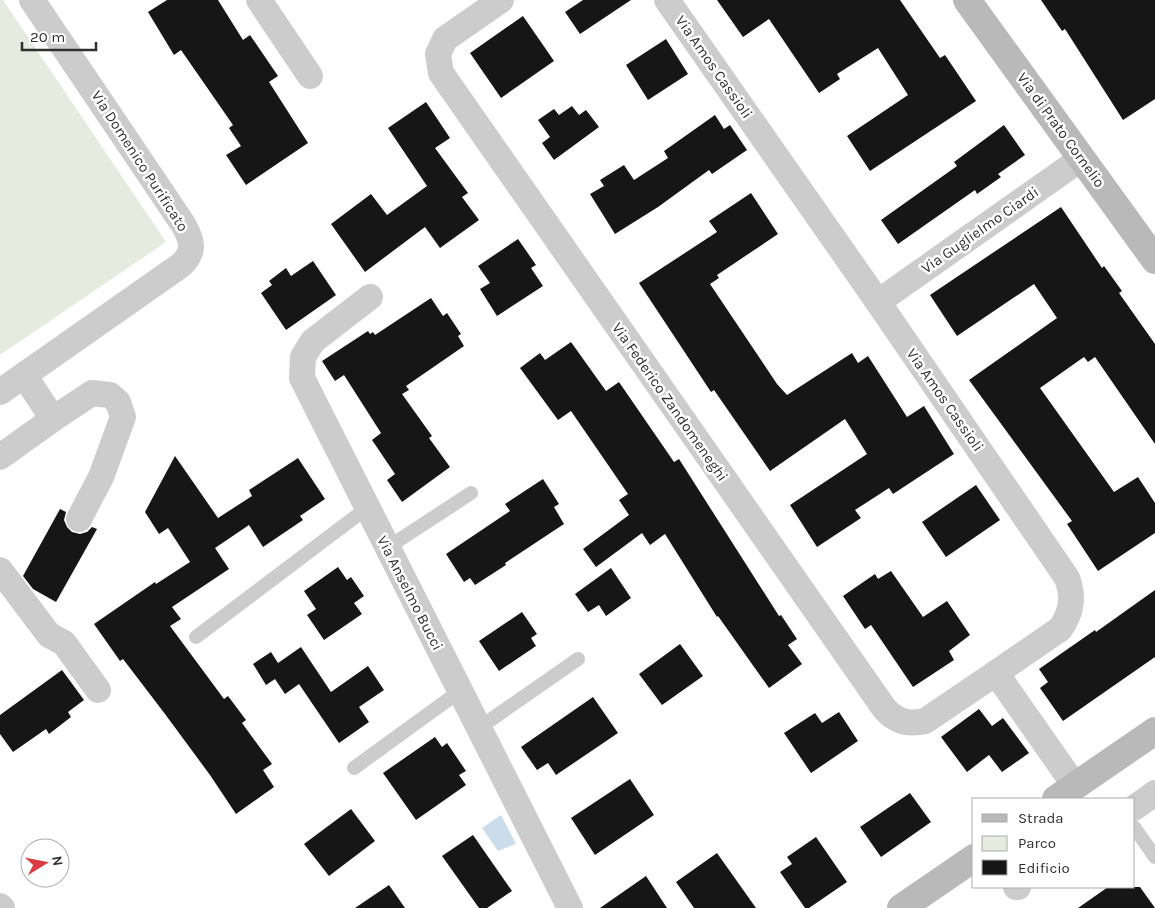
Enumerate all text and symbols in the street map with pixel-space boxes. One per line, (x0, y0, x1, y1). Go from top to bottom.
street label: Via Amos Cassioli (672, 12, 756, 122)
scale bar (22, 20, 96, 52)
text: 20 m (30, 28, 65, 46)
street label: Via di Prato Cornelio (1013, 69, 1109, 191)
street label: Via Domenico Purificato (88, 87, 192, 235)
street label: Via Guglielmo Ciardi (918, 183, 1042, 277)
street label: Via Federico Zandomeneghi (608, 319, 732, 485)
street label: Via Amos Cassioli (903, 345, 987, 455)
street label: Via Anselmo Bucci (373, 533, 447, 653)
legend (972, 798, 1135, 888)
text: Strada (1018, 809, 1064, 827)
text: Parco (1018, 834, 1056, 852)
north arrow (20, 838, 70, 888)
text: N (48, 854, 67, 867)
text: Edificio (1018, 859, 1070, 877)

